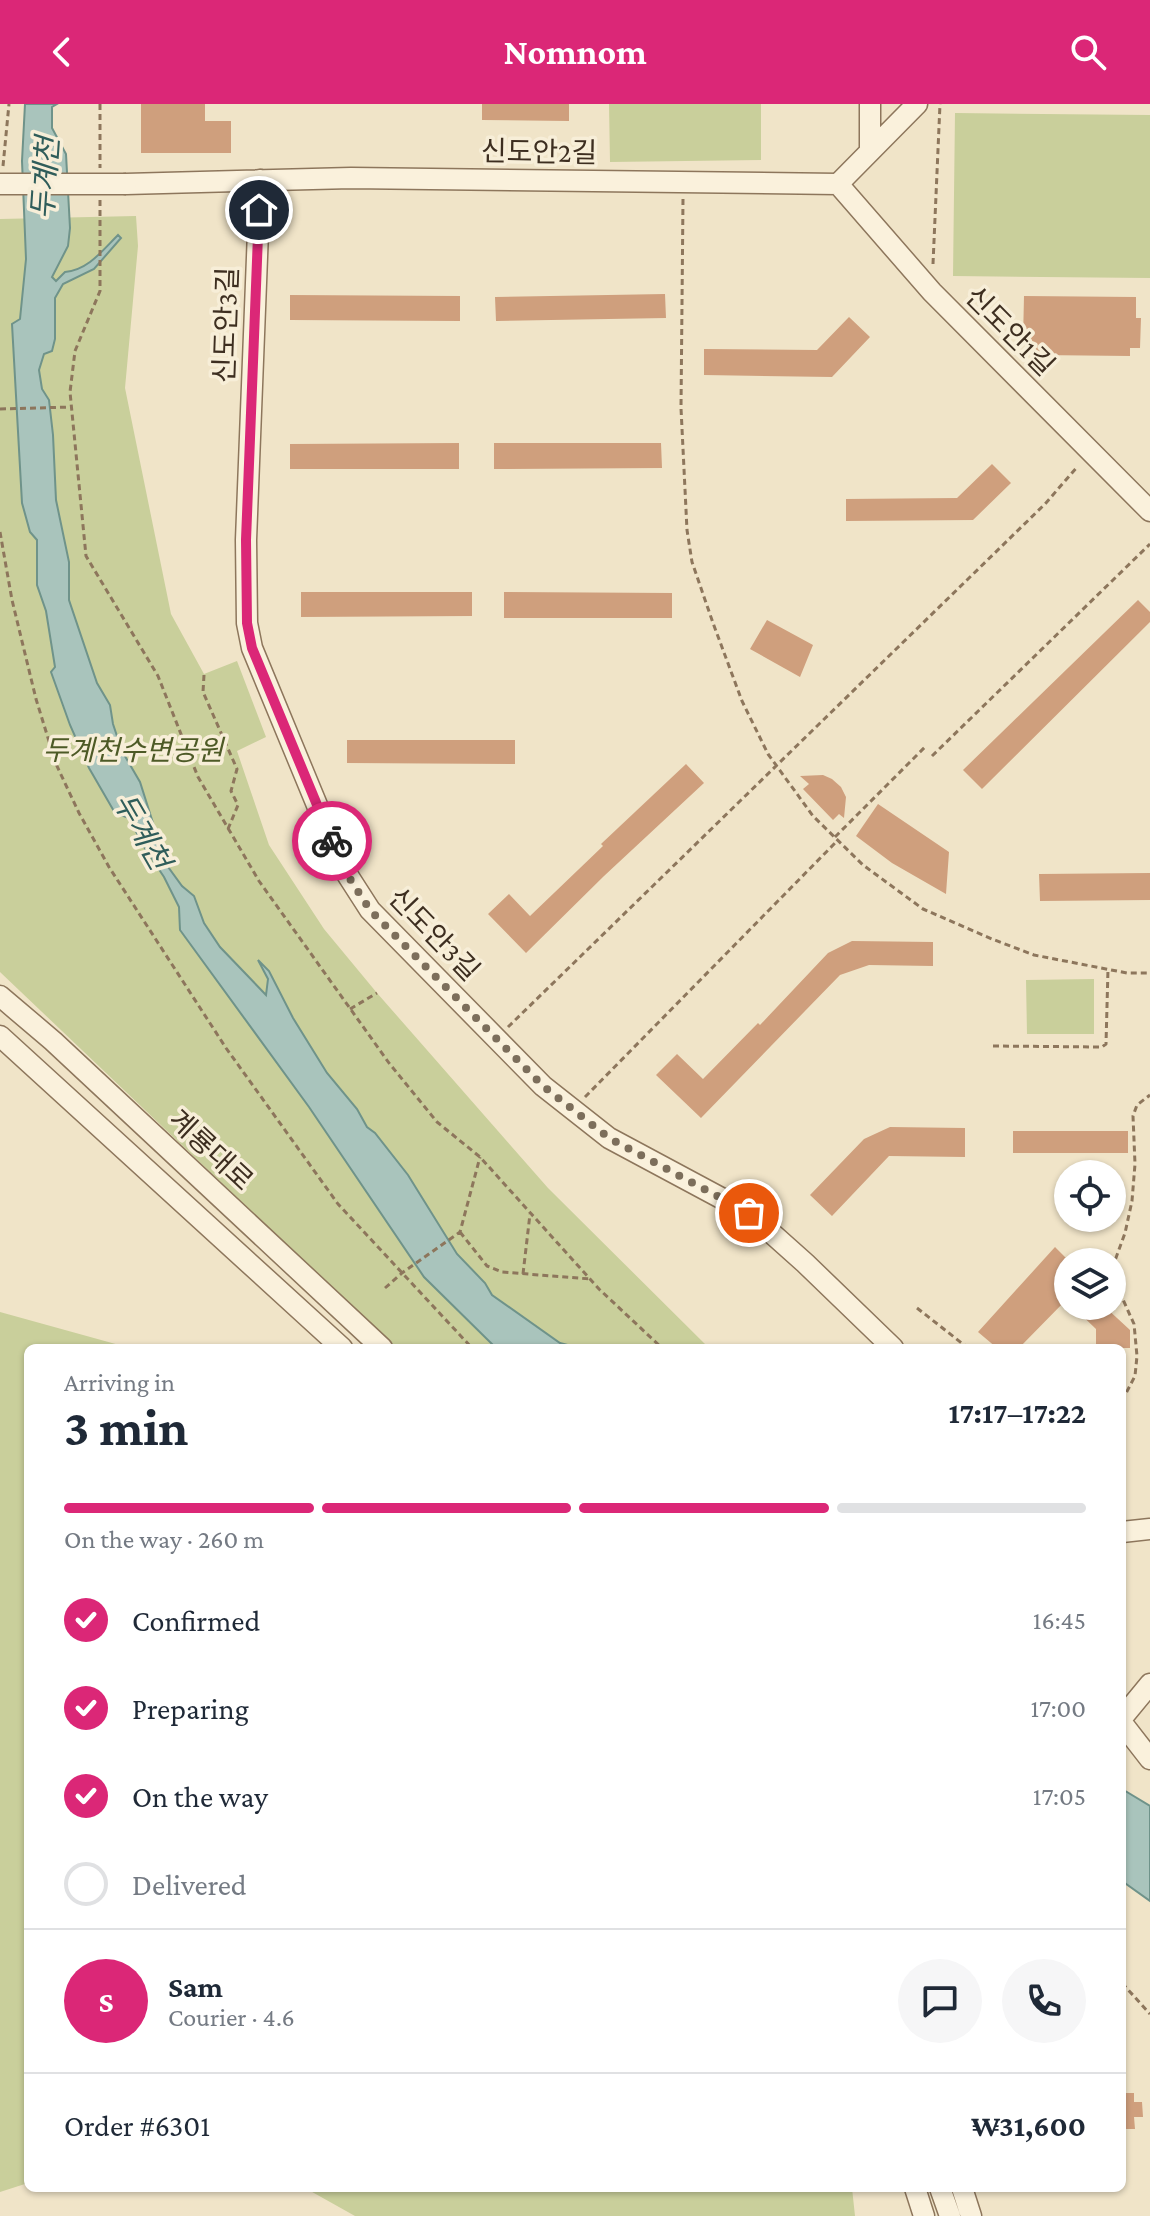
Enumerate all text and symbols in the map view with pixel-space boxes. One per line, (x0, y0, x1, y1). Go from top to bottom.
icon: back (40, 30, 84, 74)
icon: search (1066, 30, 1110, 74)
text: Nomnom (503, 32, 647, 72)
water label: 두계천 (26, 132, 65, 220)
street label: 신도안2길 (481, 135, 597, 169)
pin (225, 176, 293, 244)
icon: home (237, 188, 281, 232)
street label: 신도안3길 (208, 266, 244, 384)
street label: 신도안1길 (959, 280, 1061, 382)
park label: 두계천수변공원 (43, 735, 225, 766)
water label: 두계천 (107, 787, 179, 878)
courier (292, 801, 372, 881)
icon: bike (310, 819, 354, 863)
street label: 신도안3길 (382, 881, 486, 987)
street label: 계룡대로 (163, 1104, 259, 1196)
map controls (1054, 1160, 1126, 1320)
button: locate (1054, 1160, 1126, 1232)
pin (715, 1179, 783, 1247)
icon: bag (727, 1191, 771, 1235)
button: layers (1054, 1248, 1126, 1320)
text: Arriving in (64, 1368, 175, 1397)
text: 17:17–17:22 (948, 1396, 1086, 1429)
text: 3 min (64, 1398, 188, 1456)
text: On the way · 260 m (64, 1525, 264, 1554)
icon: check (64, 1598, 108, 1642)
text: Confirmed (132, 1604, 260, 1637)
text: 16:45 (1033, 1606, 1086, 1635)
icon: check (64, 1686, 108, 1730)
text: Preparing (132, 1692, 249, 1725)
text: 17:00 (1030, 1694, 1086, 1723)
icon: check (64, 1774, 108, 1818)
text: On the way (132, 1780, 268, 1813)
text: 17:05 (1033, 1782, 1086, 1811)
text: Delivered (132, 1868, 247, 1901)
button: chat (898, 1959, 982, 2043)
button: phone (1002, 1959, 1086, 2043)
text: Sam (168, 1970, 223, 2003)
text: S (99, 1985, 114, 2018)
text: Courier · 4.6 (168, 2003, 295, 2032)
text: Order #6301 (64, 2109, 210, 2142)
text: ₩31,600 (971, 2109, 1086, 2142)

